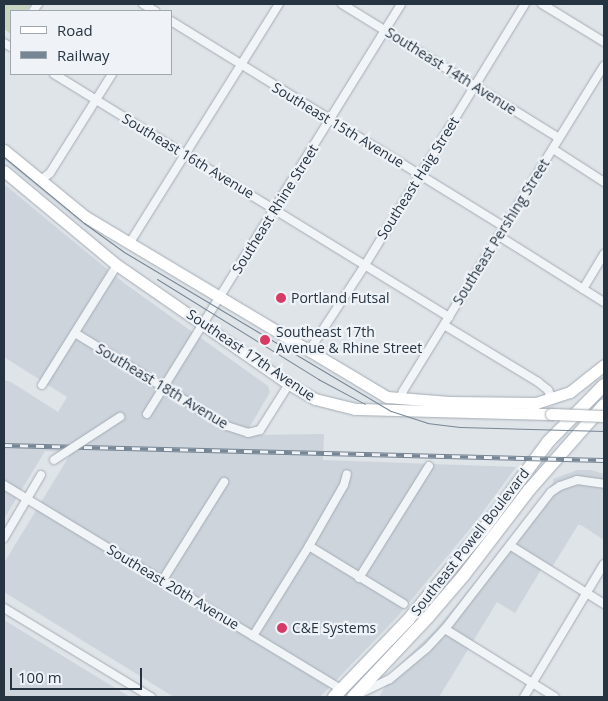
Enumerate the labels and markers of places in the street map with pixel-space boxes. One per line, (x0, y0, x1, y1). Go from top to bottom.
place label: Portland Futsal (291, 290, 389, 306)
marker: Portland Futsal (275, 292, 287, 304)
place label: Southeast 17th Avenue & Rhine Street (276, 324, 422, 357)
marker: Southeast 17th Avenue & Rhine Street (258, 333, 272, 347)
place label: C&E Systems (292, 620, 376, 636)
marker: C&E Systems (276, 622, 288, 634)

